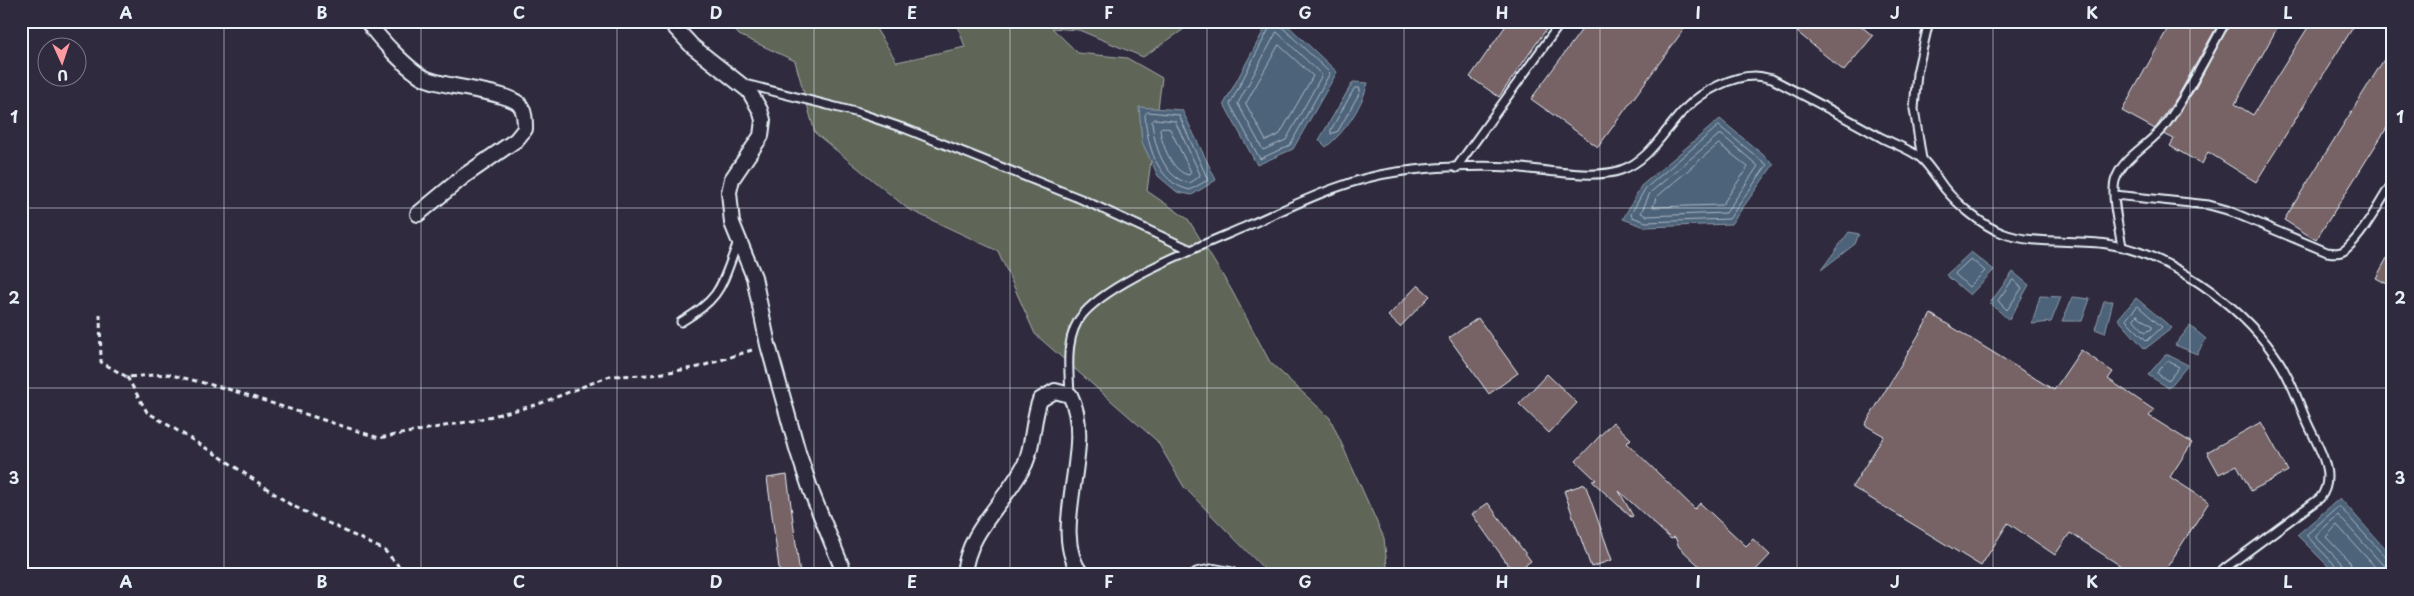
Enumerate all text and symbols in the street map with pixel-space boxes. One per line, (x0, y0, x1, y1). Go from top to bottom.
text: A (120, 0, 133, 24)
text: B (317, 0, 328, 24)
text: C (513, 0, 525, 24)
text: D (710, 0, 722, 24)
text: E (907, 0, 917, 24)
text: F (1104, 0, 1114, 24)
text: G (1298, 0, 1312, 24)
text: H (1496, 0, 1508, 24)
text: I (1695, 0, 1701, 24)
text: J (1890, 0, 1900, 24)
text: K (2086, 0, 2098, 24)
text: L (2283, 0, 2293, 24)
north arrow (38, 38, 88, 88)
text: U (57, 65, 69, 86)
text: 1 (10, 104, 18, 128)
text: 1 (2396, 104, 2404, 128)
text: 2 (8, 285, 20, 309)
text: 2 (2394, 285, 2406, 309)
text: 3 (9, 465, 19, 489)
text: 3 (2395, 465, 2405, 489)
text: A (120, 569, 133, 593)
text: B (317, 569, 328, 593)
text: C (513, 569, 525, 593)
text: D (710, 569, 722, 593)
text: E (907, 569, 917, 593)
text: F (1104, 569, 1114, 593)
text: G (1298, 569, 1312, 593)
text: H (1496, 569, 1508, 593)
text: I (1695, 569, 1701, 593)
text: J (1890, 569, 1900, 593)
text: K (2086, 569, 2098, 593)
text: L (2283, 569, 2293, 593)

